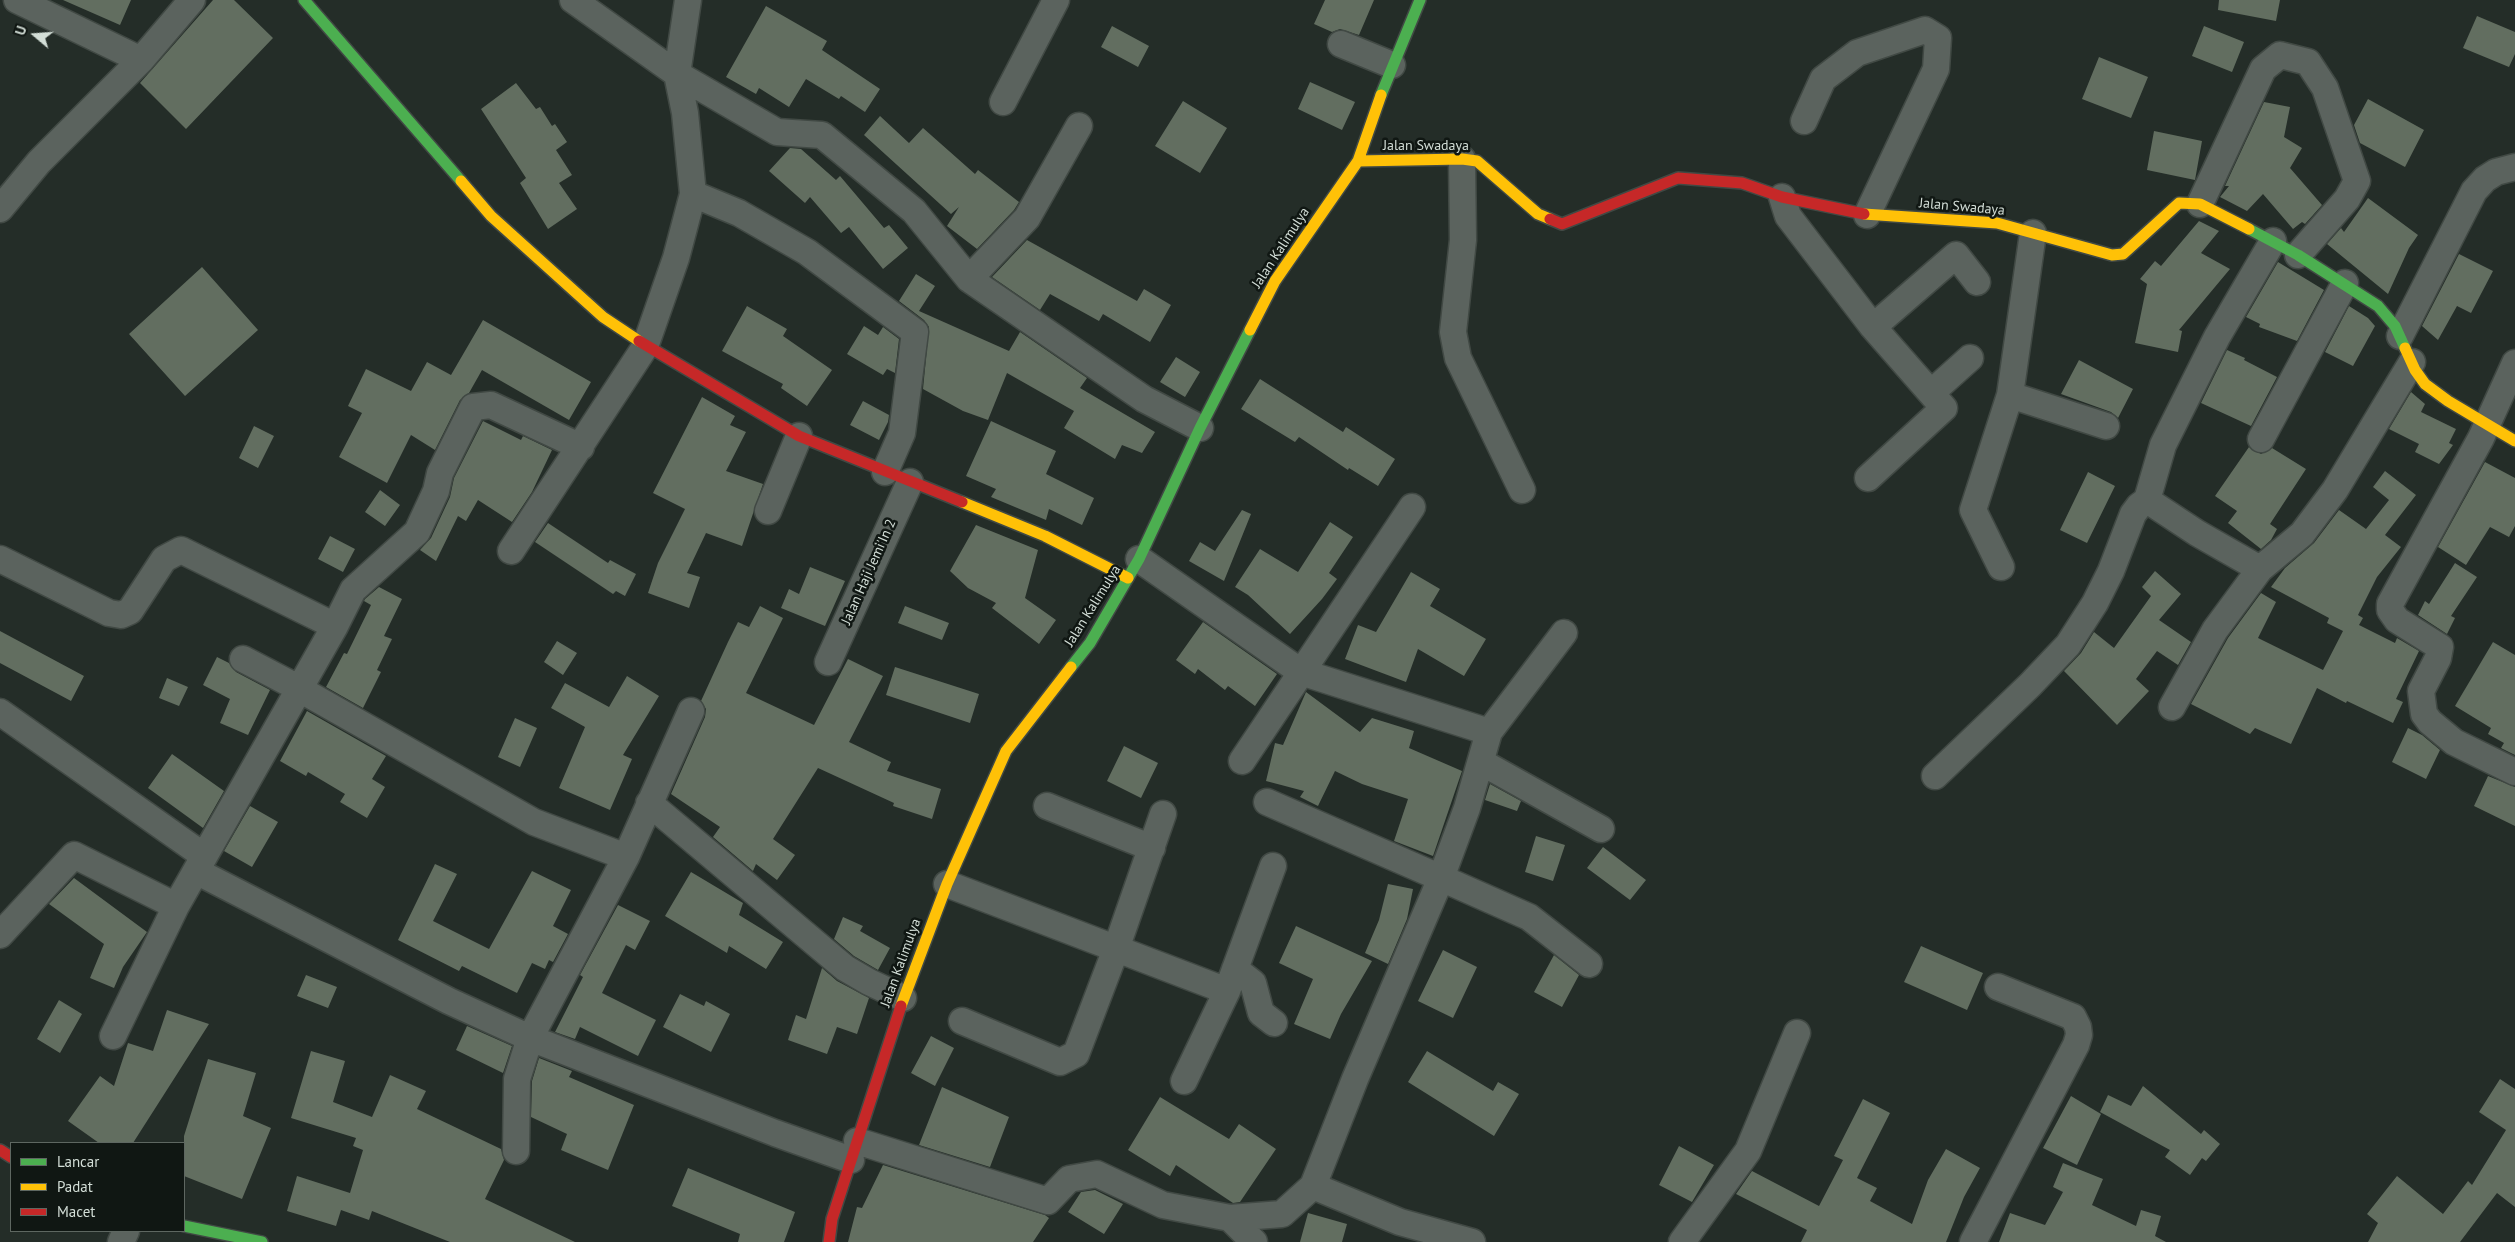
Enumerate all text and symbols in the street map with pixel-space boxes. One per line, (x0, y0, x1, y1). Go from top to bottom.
north arrow (10, 10, 60, 60)
text: U (11, 23, 31, 37)
street label: Jalan Swadaya (1383, 138, 1469, 154)
street label: Jalan Swadaya (1918, 195, 2006, 219)
street label: Jalan Kalimulya (1249, 204, 1313, 292)
street label: Jalan Haji Jemi'In 2 (838, 517, 900, 627)
street label: Jalan Kalimulya (1061, 562, 1125, 650)
street label: Jalan Kalimulya (877, 917, 925, 1009)
legend (10, 1142, 185, 1232)
text: Lancar (57, 1152, 99, 1171)
text: Padat (57, 1177, 93, 1196)
text: Macet (57, 1202, 95, 1221)

